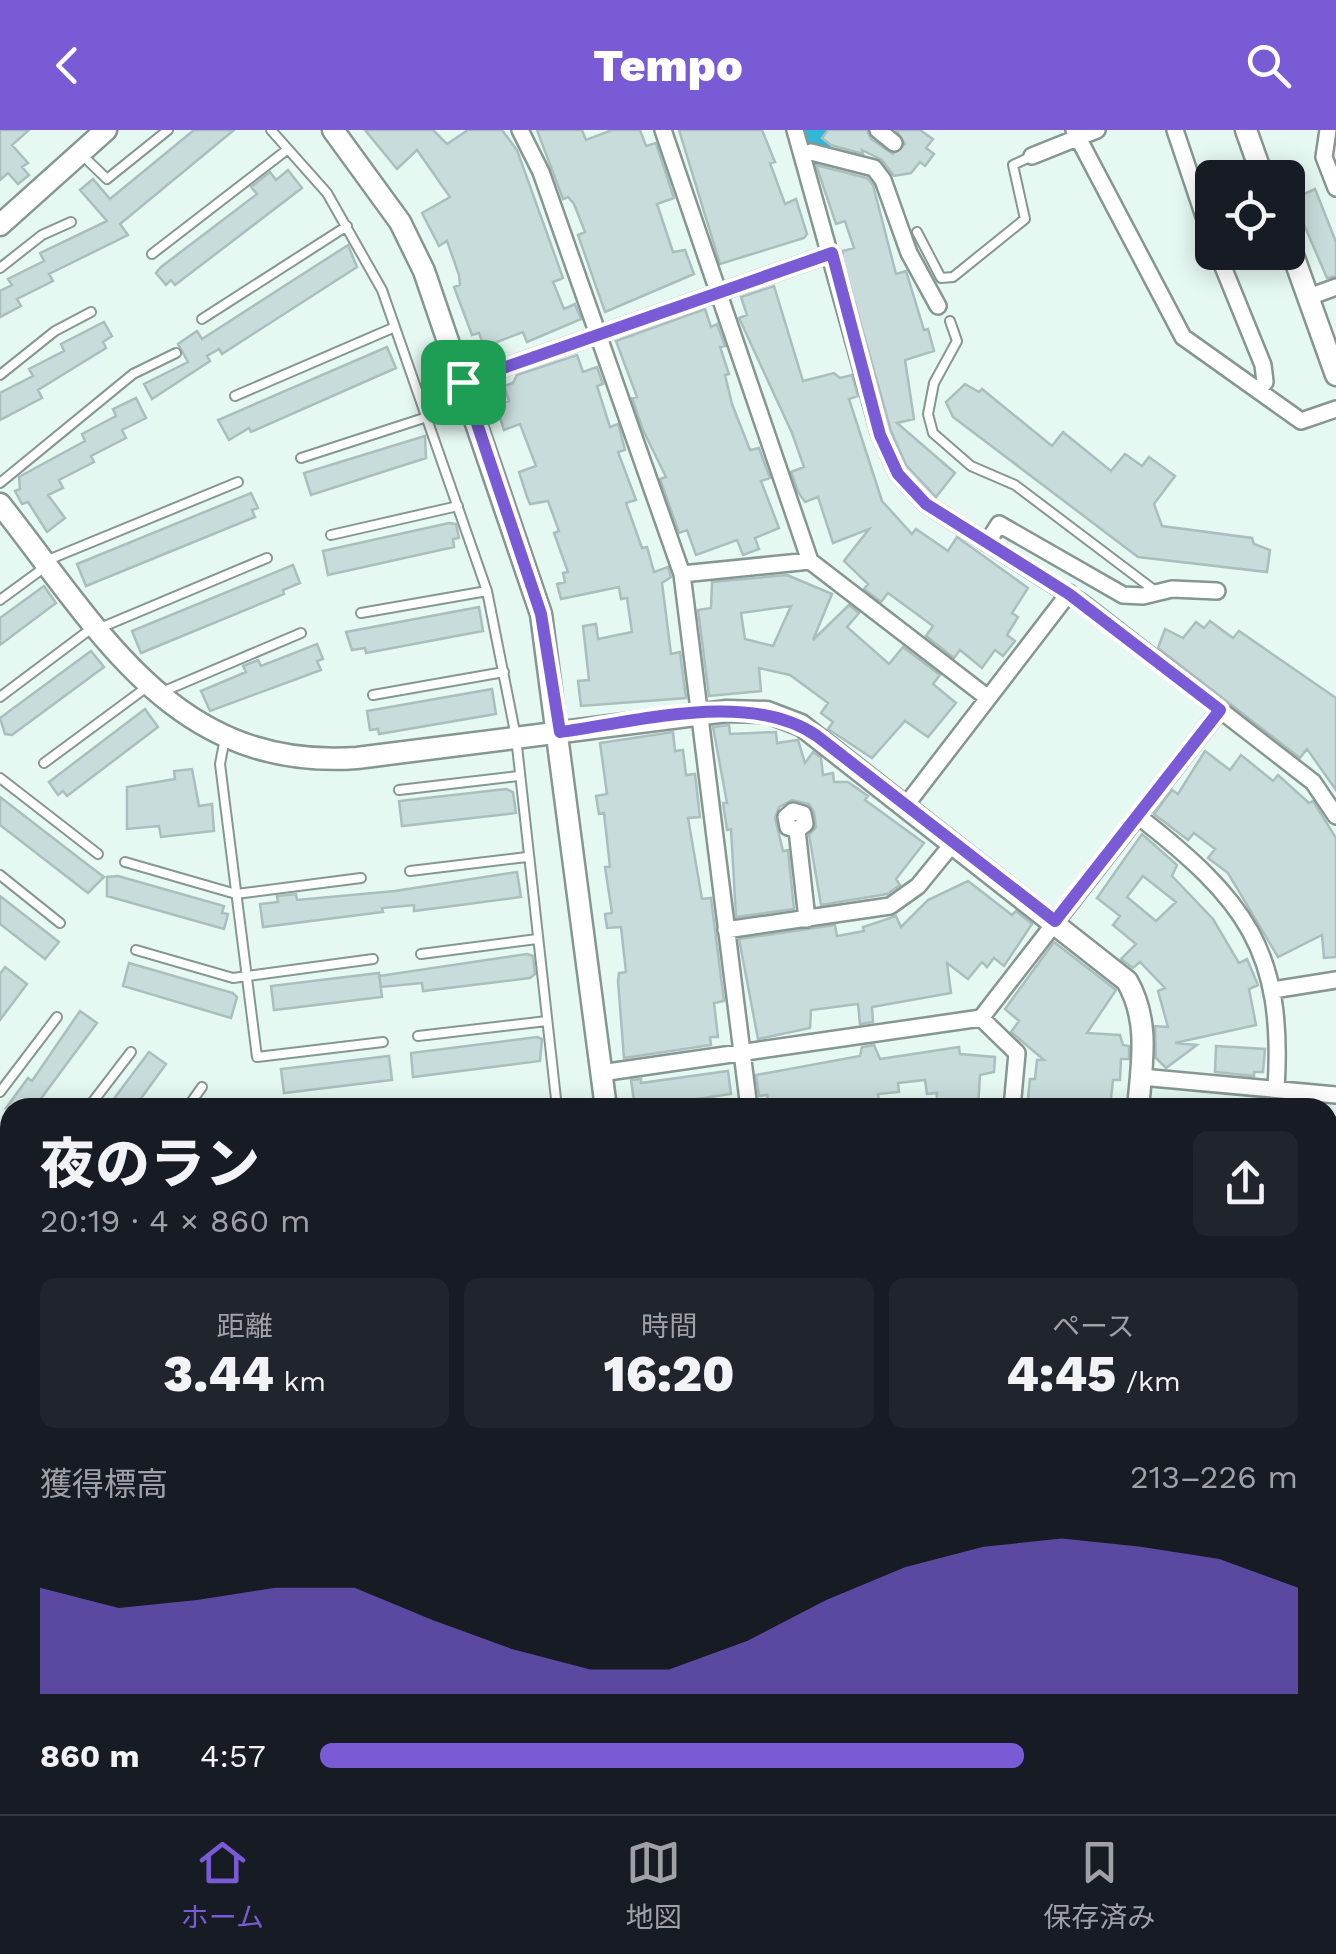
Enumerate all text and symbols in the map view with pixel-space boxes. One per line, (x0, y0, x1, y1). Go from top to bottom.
icon: back (40, 38, 95, 93)
icon: search (1241, 38, 1296, 93)
text: Tempo (593, 39, 743, 92)
map controls (1195, 160, 1305, 270)
button: locate (1195, 160, 1305, 270)
pin (421, 340, 506, 425)
icon: arrive (436, 355, 491, 410)
button: share (1193, 1131, 1298, 1236)
text: 夜のラン (40, 1132, 260, 1196)
text: 20:19 · 4 × 860 m (40, 1202, 311, 1240)
text: 距離 (217, 1310, 273, 1343)
text: 時間 (641, 1310, 697, 1343)
text: ペース (1052, 1310, 1135, 1343)
text: 3.44 (163, 1344, 274, 1403)
text: 16:20 (603, 1344, 735, 1403)
text: 4:45 (1006, 1344, 1116, 1403)
text: km (274, 1365, 326, 1398)
text: /km (1116, 1365, 1181, 1398)
text: 213–226 m (1130, 1458, 1298, 1496)
text: 獲得標高 (40, 1465, 168, 1503)
text: 860 m (40, 1737, 140, 1775)
text: 4:57 (200, 1737, 266, 1775)
tab: ホーム (181, 1835, 264, 1935)
tab: 地図 (626, 1835, 682, 1935)
tab: 保存済み (1043, 1835, 1155, 1935)

